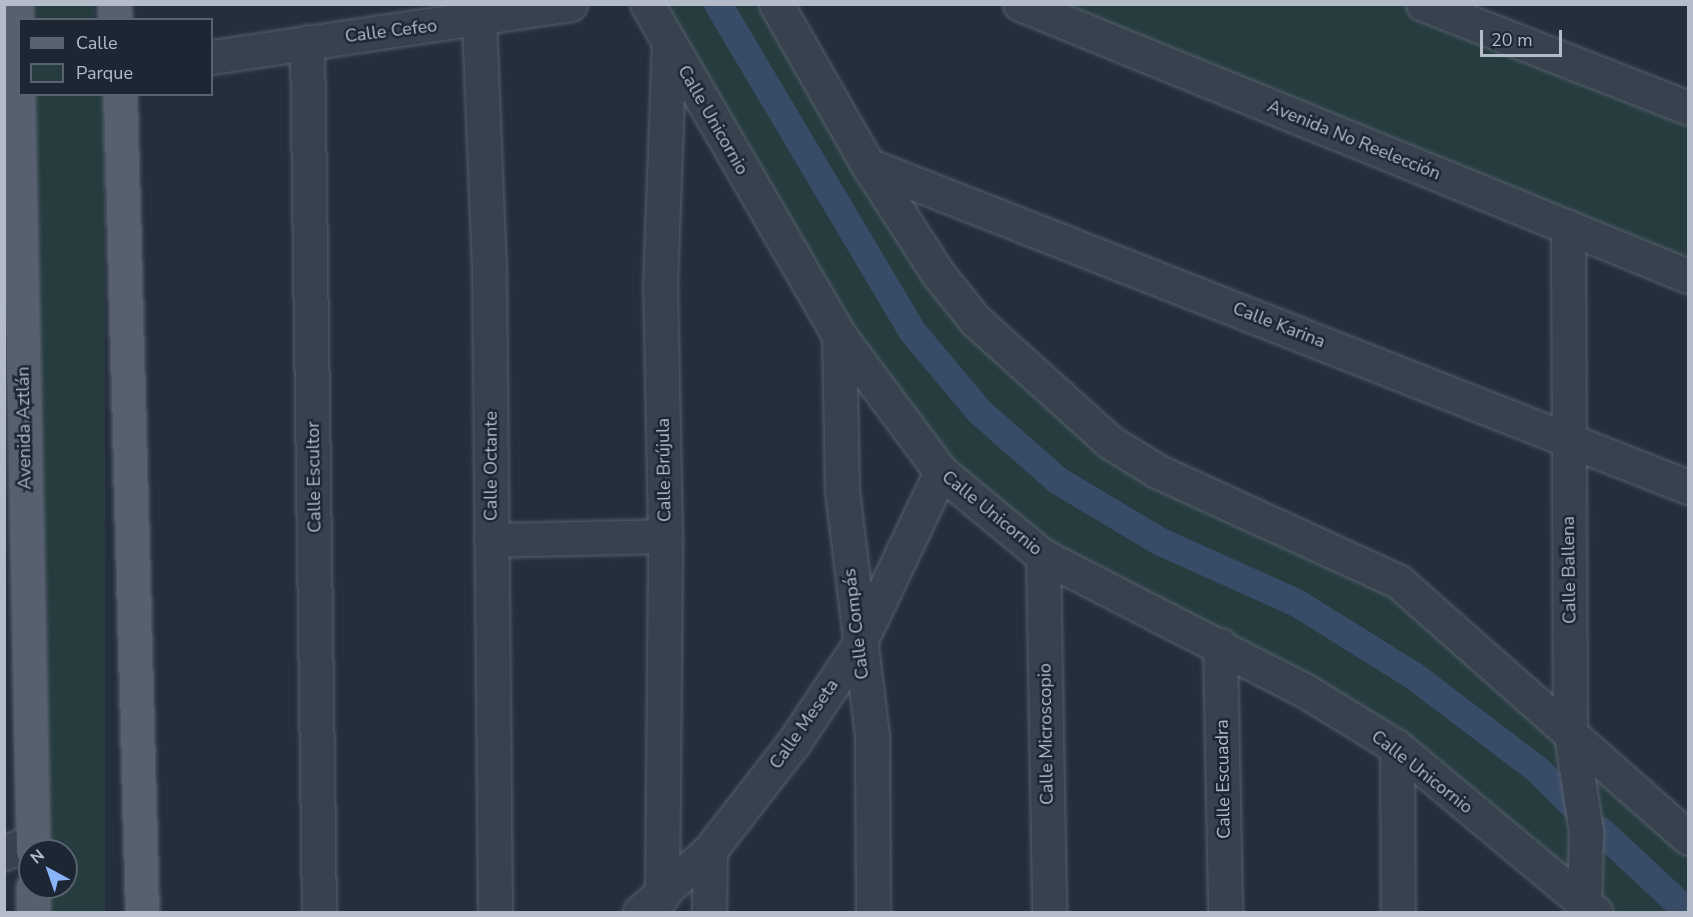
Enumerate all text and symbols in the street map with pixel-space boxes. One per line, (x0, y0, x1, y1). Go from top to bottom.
street label: Calle Cefeo (344, 15, 438, 47)
legend (18, 18, 213, 96)
scale bar (1483, 18, 1566, 56)
text: 20 m (1491, 28, 1533, 52)
text: Calle (76, 31, 118, 55)
text: Parque (76, 61, 133, 85)
street label: Calle Unicornio (673, 61, 753, 179)
street label: Avenida No Reelección (1264, 95, 1444, 185)
street label: Calle Karina (1230, 297, 1328, 353)
street label: Avenida Aztlán (12, 366, 36, 490)
street label: Calle Octante (480, 411, 502, 521)
street label: Calle Brújula (652, 418, 676, 522)
street label: Calle Escultor (302, 421, 326, 533)
street label: Calle Unicornio (938, 466, 1046, 560)
street label: Calle Ballena (1557, 516, 1581, 624)
street label: Calle Compás (838, 567, 874, 681)
street label: Calle Microscopio (1034, 663, 1058, 805)
street label: Calle Meseta (765, 675, 843, 773)
street label: Calle Escuadra (1211, 719, 1235, 839)
street label: Calle Unicornio (1367, 726, 1477, 818)
north arrow (18, 839, 78, 899)
text: N (26, 844, 49, 869)

